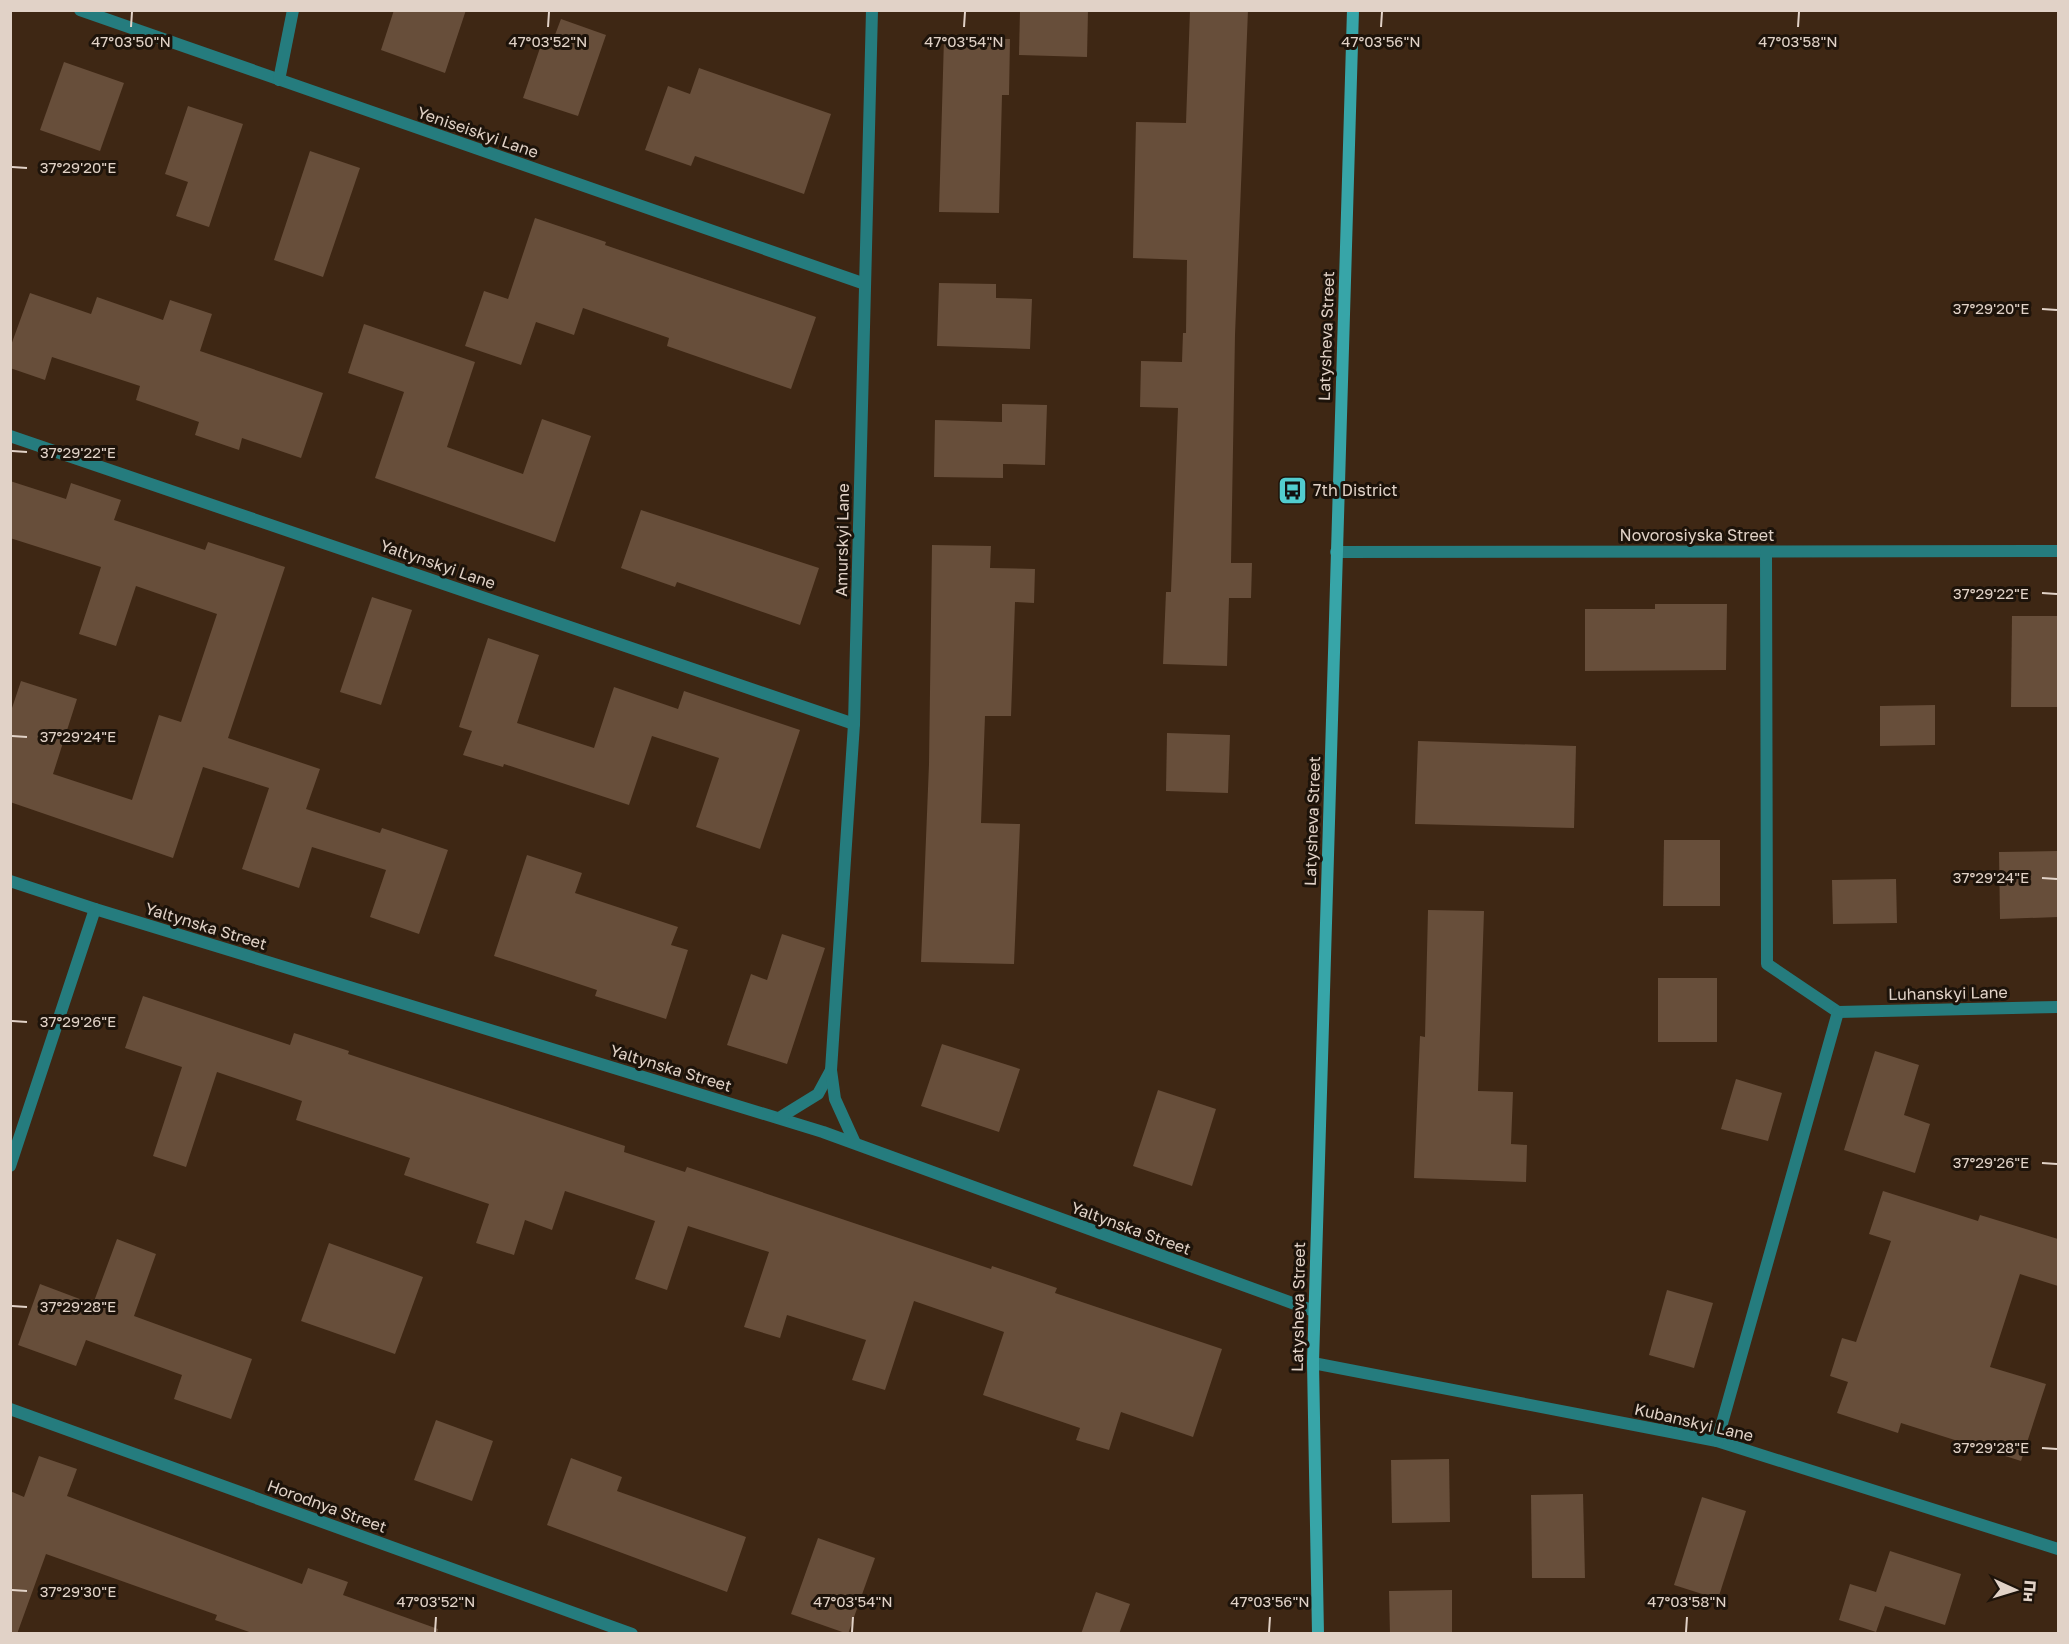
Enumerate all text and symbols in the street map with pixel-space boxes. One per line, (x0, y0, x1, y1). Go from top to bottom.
text: 47°03'50"N (91, 32, 171, 50)
text: 47°03'52"N (509, 32, 587, 50)
text: 47°03'54"N (924, 32, 1004, 50)
text: 47°03'56"N (1341, 32, 1421, 50)
text: 47°03'58"N (1758, 32, 1838, 50)
street label: Yeniseiskyi Lane (415, 102, 541, 162)
text: 37°29'20"E (40, 158, 116, 176)
street label: Latysheva Street (1314, 271, 1338, 401)
text: 37°29'20"E (1953, 299, 2029, 317)
text: 37°29'22"E (40, 443, 116, 461)
bus stop icon: 7th District (1276, 474, 1308, 506)
place label: 7th District (1313, 480, 1398, 500)
street label: Amurskyi Lane (831, 483, 853, 597)
street label: Novorosiyska Street (1620, 525, 1774, 545)
street label: Yaltynskyi Lane (378, 535, 498, 593)
text: 37°29'22"E (1953, 584, 2029, 602)
text: 37°29'24"E (40, 727, 116, 745)
street label: Latysheva Street (1300, 756, 1324, 886)
text: 37°29'24"E (1953, 868, 2029, 886)
street label: Yaltynska Street (143, 898, 269, 954)
street label: Luhanskyi Lane (1888, 982, 2008, 1004)
text: 37°29'26"E (40, 1012, 116, 1030)
street label: Yaltynska Street (608, 1040, 734, 1096)
text: 37°29'26"E (1953, 1153, 2029, 1171)
street label: Yaltynska Street (1068, 1197, 1194, 1259)
street label: Latysheva Street (1287, 1242, 1309, 1372)
text: 37°29'28"E (40, 1297, 116, 1315)
street label: Kubanskyi Lane (1633, 1399, 1755, 1445)
text: 37°29'28"E (1953, 1438, 2029, 1456)
street label: Horodnya Street (265, 1475, 389, 1537)
north arrow (1985, 1560, 2045, 1620)
text: Пн (2019, 1579, 2041, 1603)
text: 37°29'30"E (40, 1582, 116, 1600)
text: 47°03'52"N (397, 1592, 475, 1610)
text: 47°03'54"N (813, 1592, 893, 1610)
text: 47°03'56"N (1230, 1592, 1310, 1610)
text: 47°03'58"N (1647, 1592, 1727, 1610)

